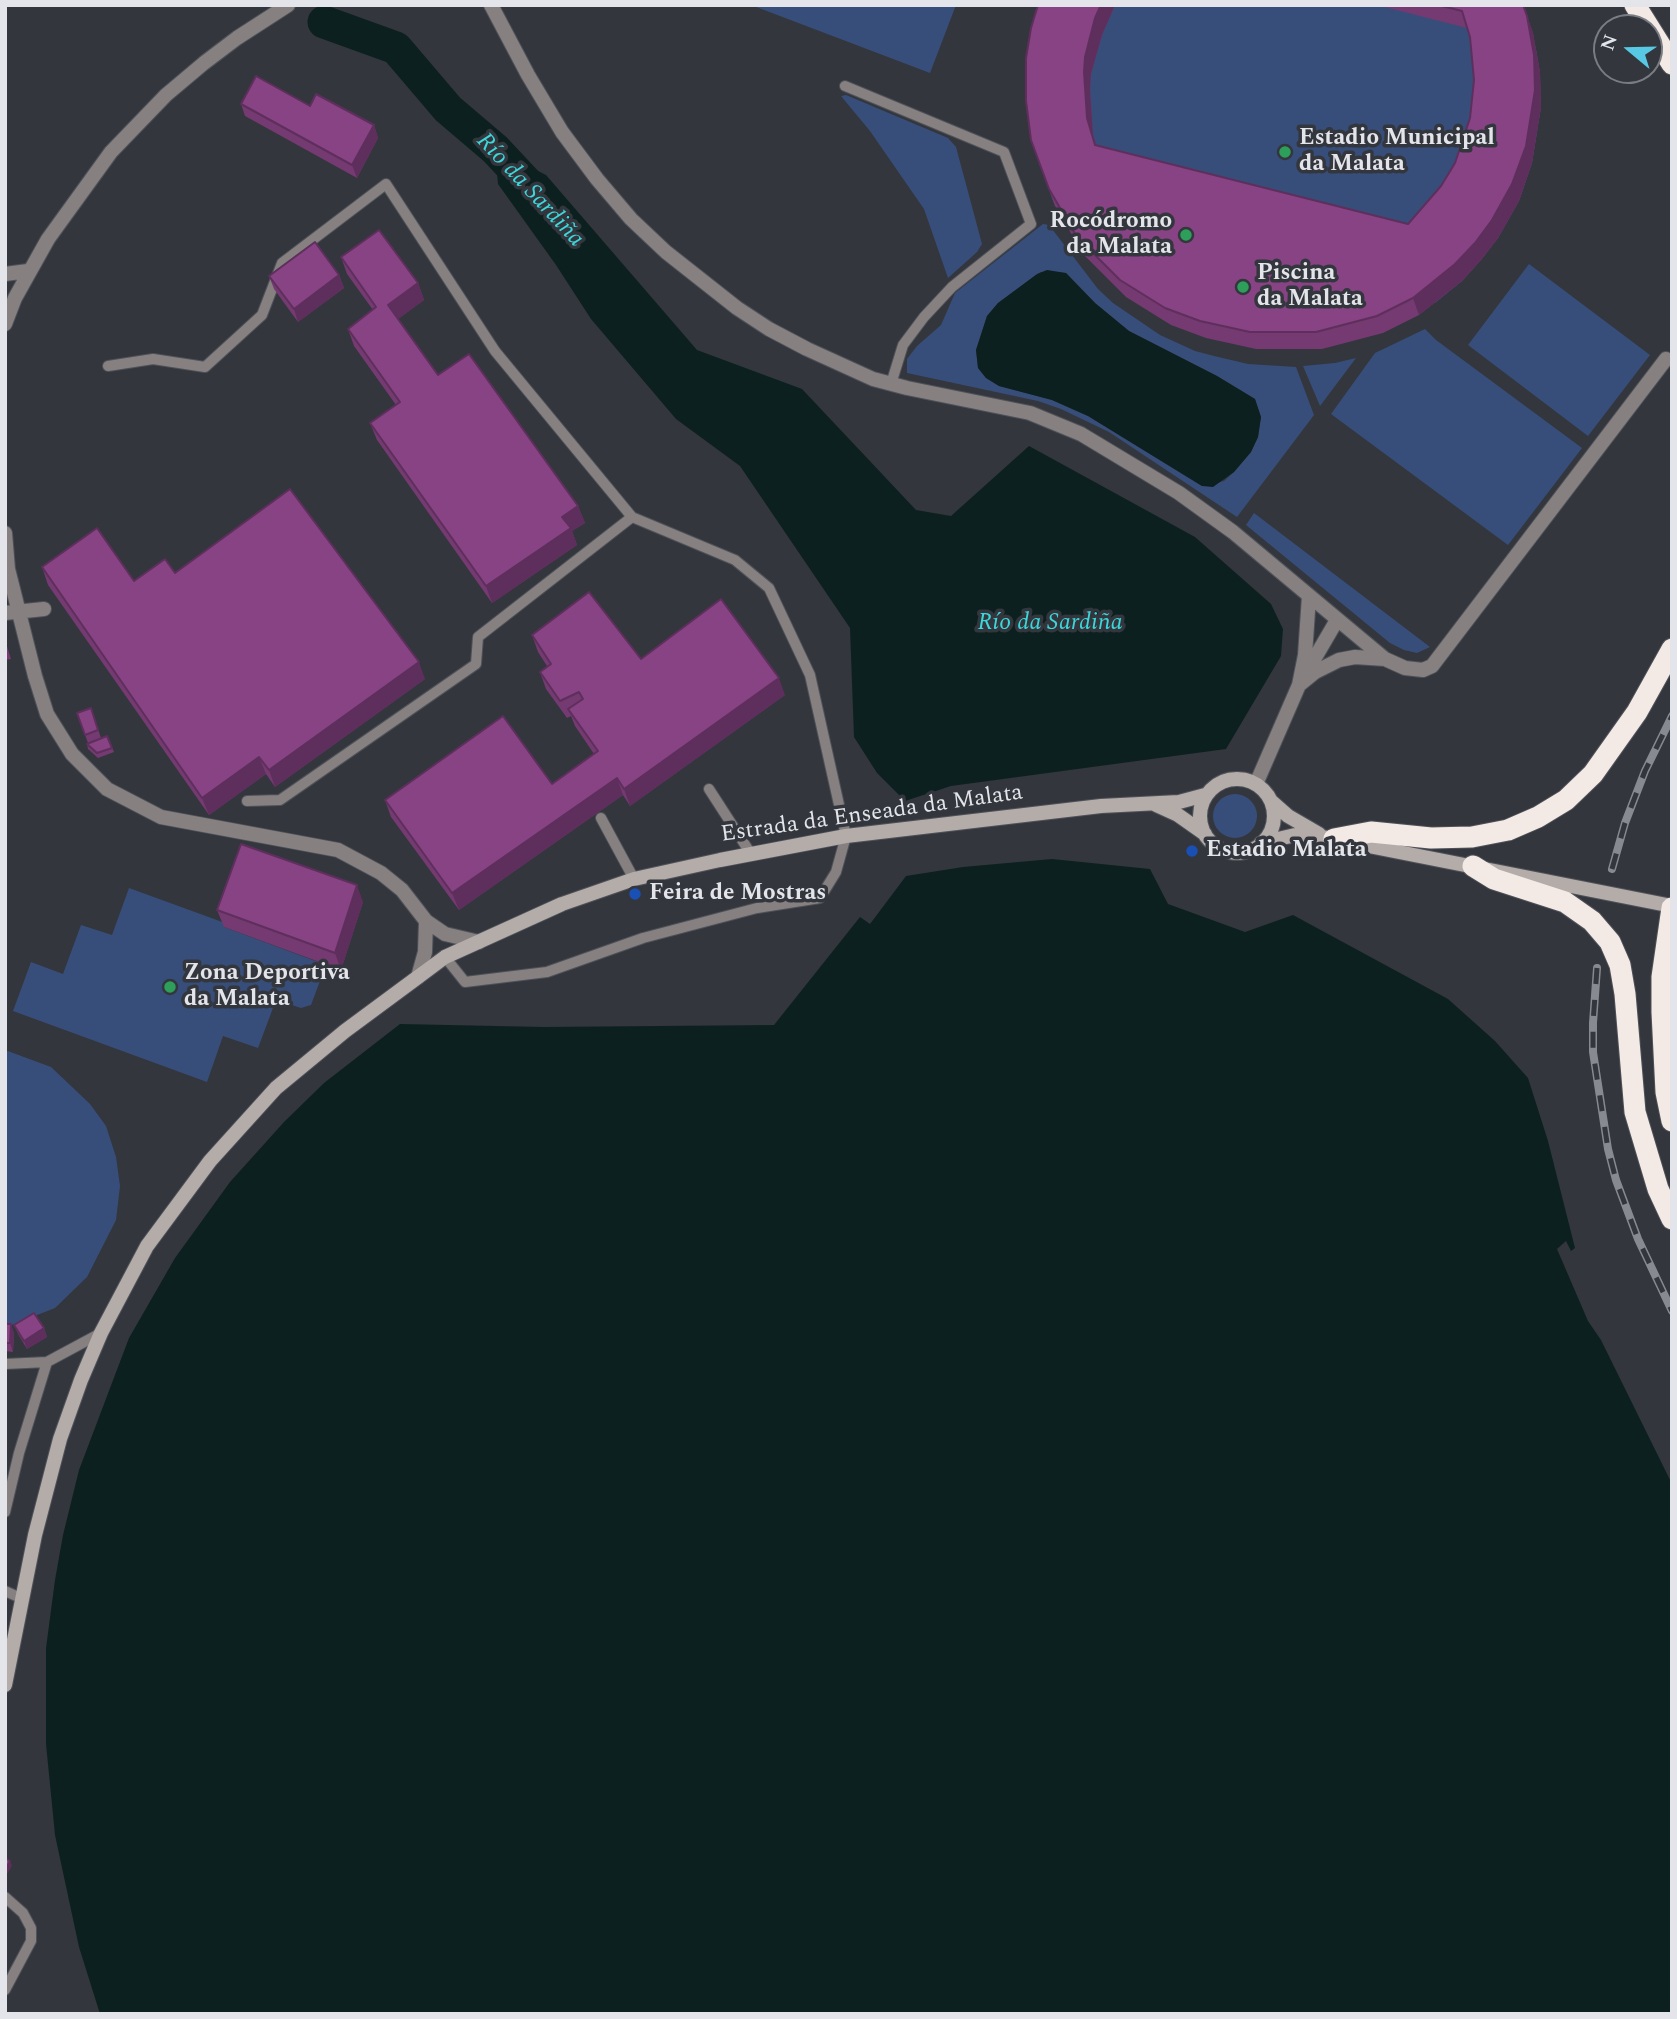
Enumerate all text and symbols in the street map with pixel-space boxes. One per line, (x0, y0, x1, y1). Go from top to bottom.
north arrow (1593, 14, 1663, 84)
text: N (1593, 31, 1626, 55)
place label: Estadio Municipal da Malata (1299, 125, 1495, 179)
water label: Río da Sardiña (469, 128, 589, 254)
marker: Estadio Municipal da Malata (1277, 144, 1293, 160)
place label: Rocódromo da Malata (1050, 208, 1172, 262)
marker: Rocódromo da Malata (1178, 227, 1194, 243)
place label: Piscina da Malata (1257, 260, 1363, 314)
marker: Piscina da Malata (1235, 279, 1251, 295)
water label: Río da Sardiña (977, 610, 1123, 638)
street label: Estrada da Enseada da Malata (719, 780, 1025, 850)
place label: Estadio Malata (1206, 837, 1366, 865)
marker: Estadio Malata (1184, 843, 1200, 859)
place label: Feira de Mostras (649, 880, 826, 908)
marker: Feira de Mostras (627, 886, 643, 902)
place label: Zona Deportiva da Malata (184, 960, 350, 1014)
marker: Zona Deportiva da Malata (162, 979, 178, 995)

